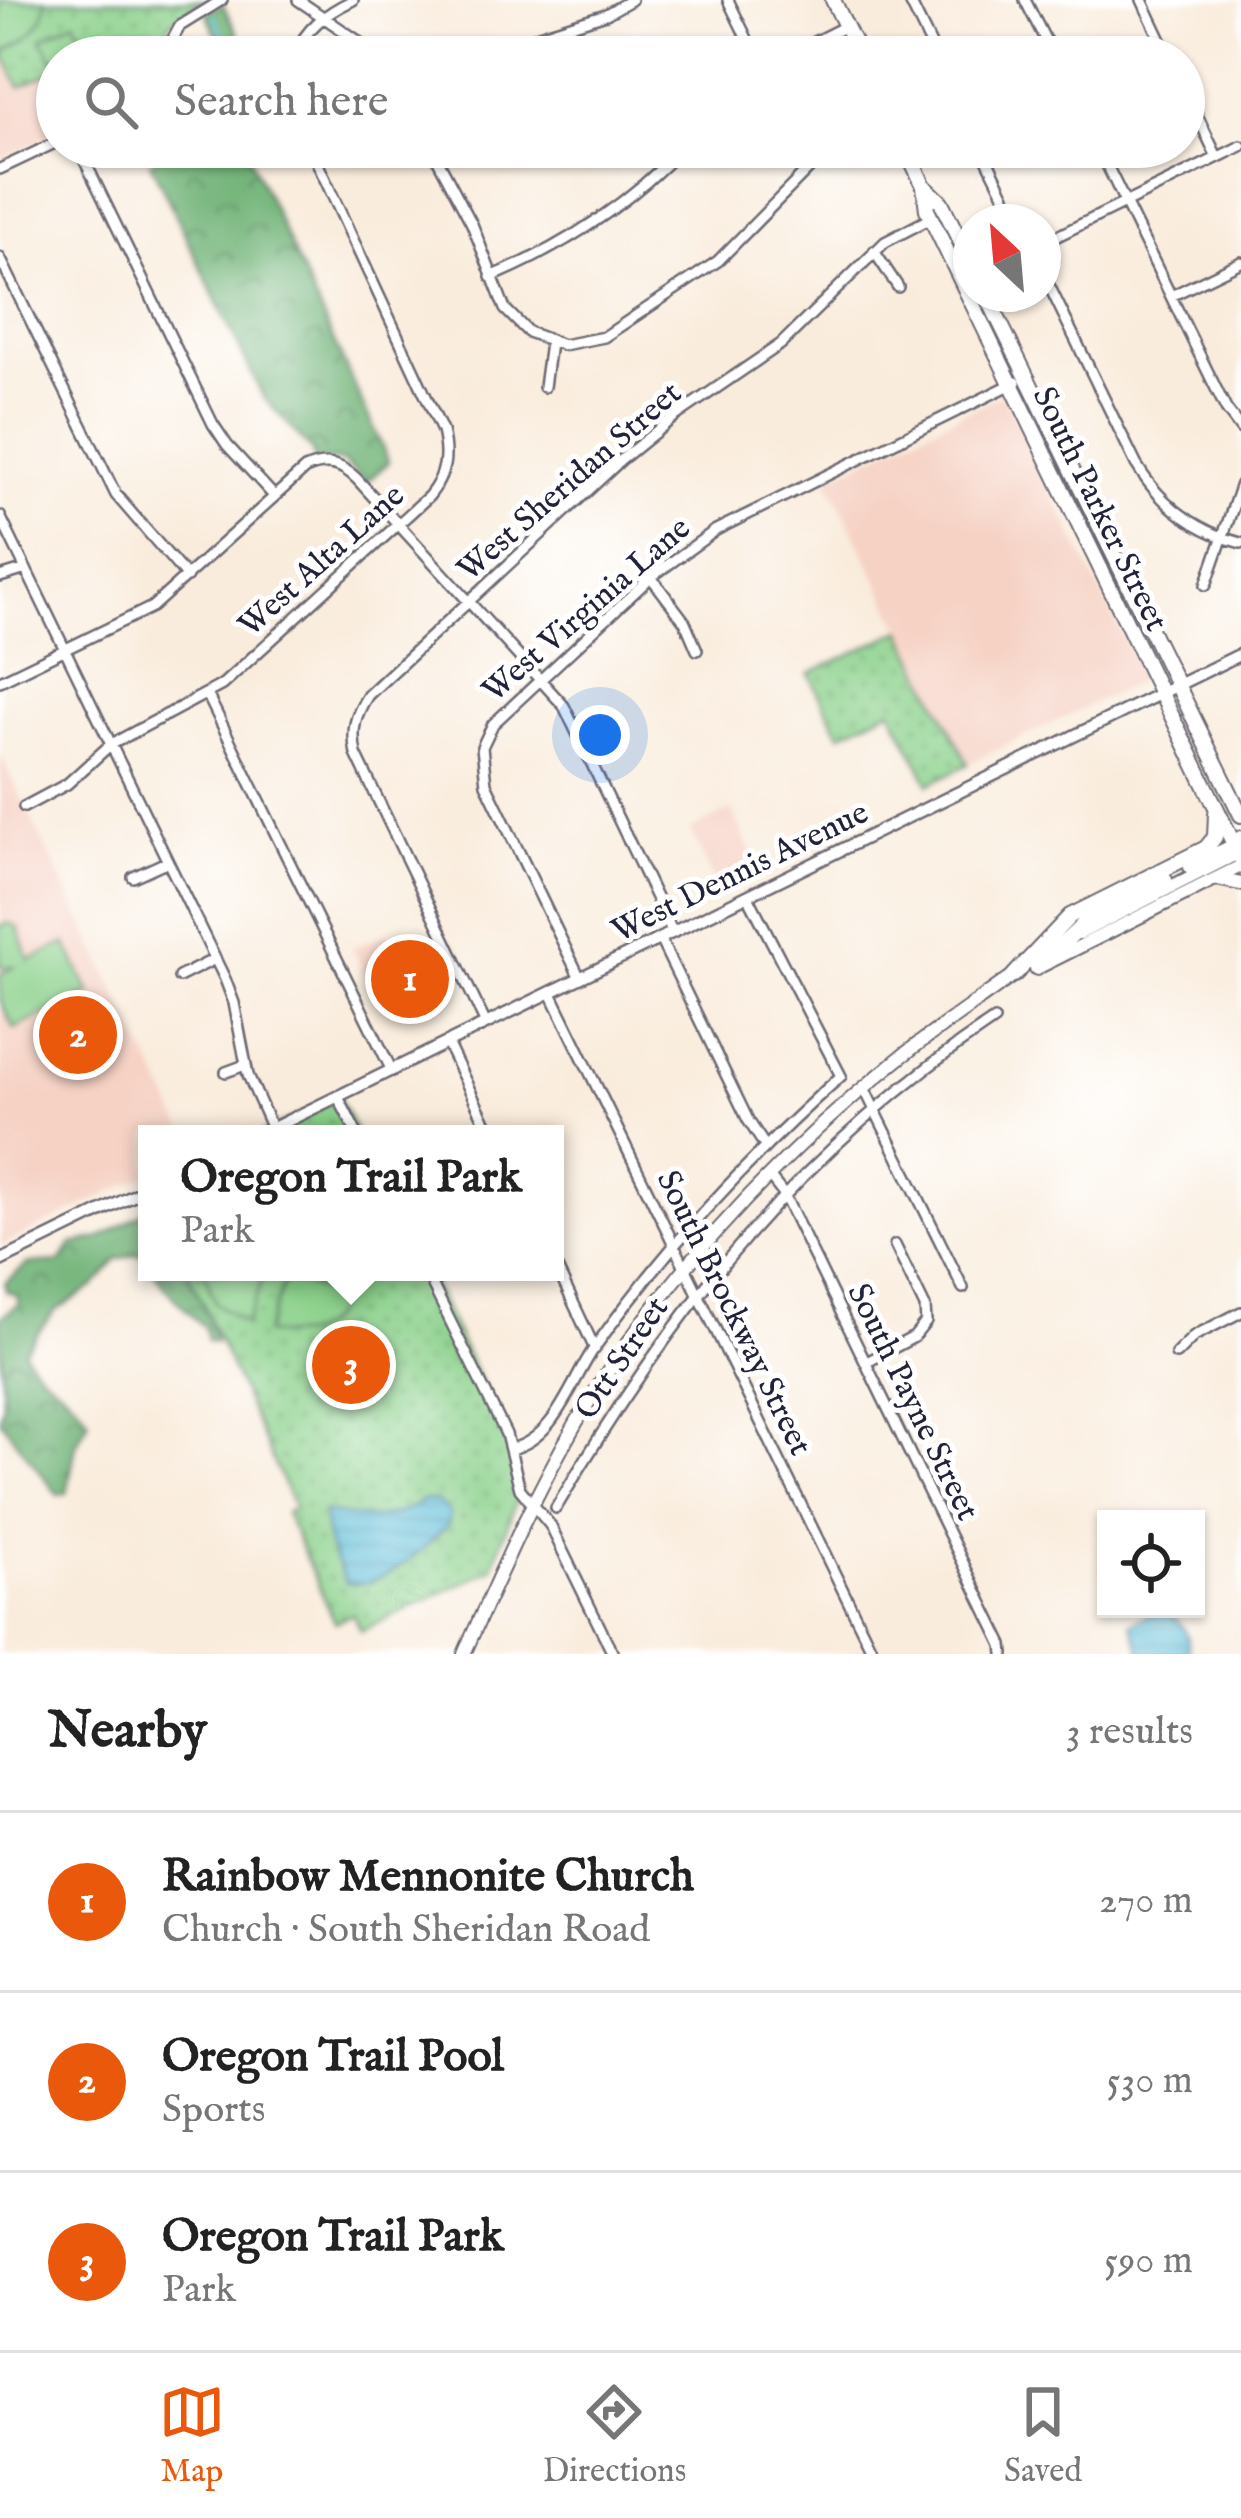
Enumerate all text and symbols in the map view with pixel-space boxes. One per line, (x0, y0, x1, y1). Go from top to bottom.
search box (36, 36, 1205, 168)
icon: search (78, 69, 144, 135)
text: Search here (174, 74, 388, 131)
north arrow (953, 204, 1061, 312)
street label: West Sheridan Street (449, 373, 691, 591)
street label: South Parker Street (1022, 380, 1177, 638)
street label: West Alta Lane (230, 475, 414, 647)
street label: West Virginia Lane (474, 508, 700, 712)
your location (570, 705, 630, 765)
street label: West Dennis Avenue (605, 792, 876, 953)
pin: 1 (371, 934, 449, 1024)
pin: 2 (39, 990, 117, 1080)
popup (138, 1125, 564, 1281)
text: Oregon Trail Park (180, 1150, 522, 1207)
street label: South Brockway Street (646, 1164, 821, 1463)
text: Park (180, 1207, 254, 1256)
street label: South Payne Street (837, 1277, 988, 1528)
street label: Ott Street (566, 1289, 679, 1428)
pin: 3 (312, 1320, 390, 1410)
map controls (1097, 1510, 1205, 1618)
button: locate (1097, 1510, 1205, 1618)
text: Nearby (48, 1700, 207, 1765)
text: 3 results (1066, 1708, 1193, 1757)
text: Rainbow Mennonite Church (162, 1849, 694, 1906)
text: 1 (80, 1877, 94, 1926)
text: 270 m (1099, 1877, 1193, 1926)
text: Church · South Sheridan Road (162, 1906, 650, 1955)
text: Oregon Trail Pool (162, 2029, 504, 2086)
text: 2 (78, 2057, 96, 2106)
text: 530 m (1107, 2057, 1193, 2106)
text: Sports (162, 2086, 265, 2135)
text: Oregon Trail Park (162, 2209, 504, 2266)
text: 3 (80, 2237, 94, 2286)
text: 590 m (1104, 2237, 1193, 2286)
text: Park (162, 2266, 236, 2315)
tab: Map (159, 2379, 225, 2493)
tab: Directions (543, 2379, 686, 2493)
tab: Saved (1004, 2379, 1082, 2493)

